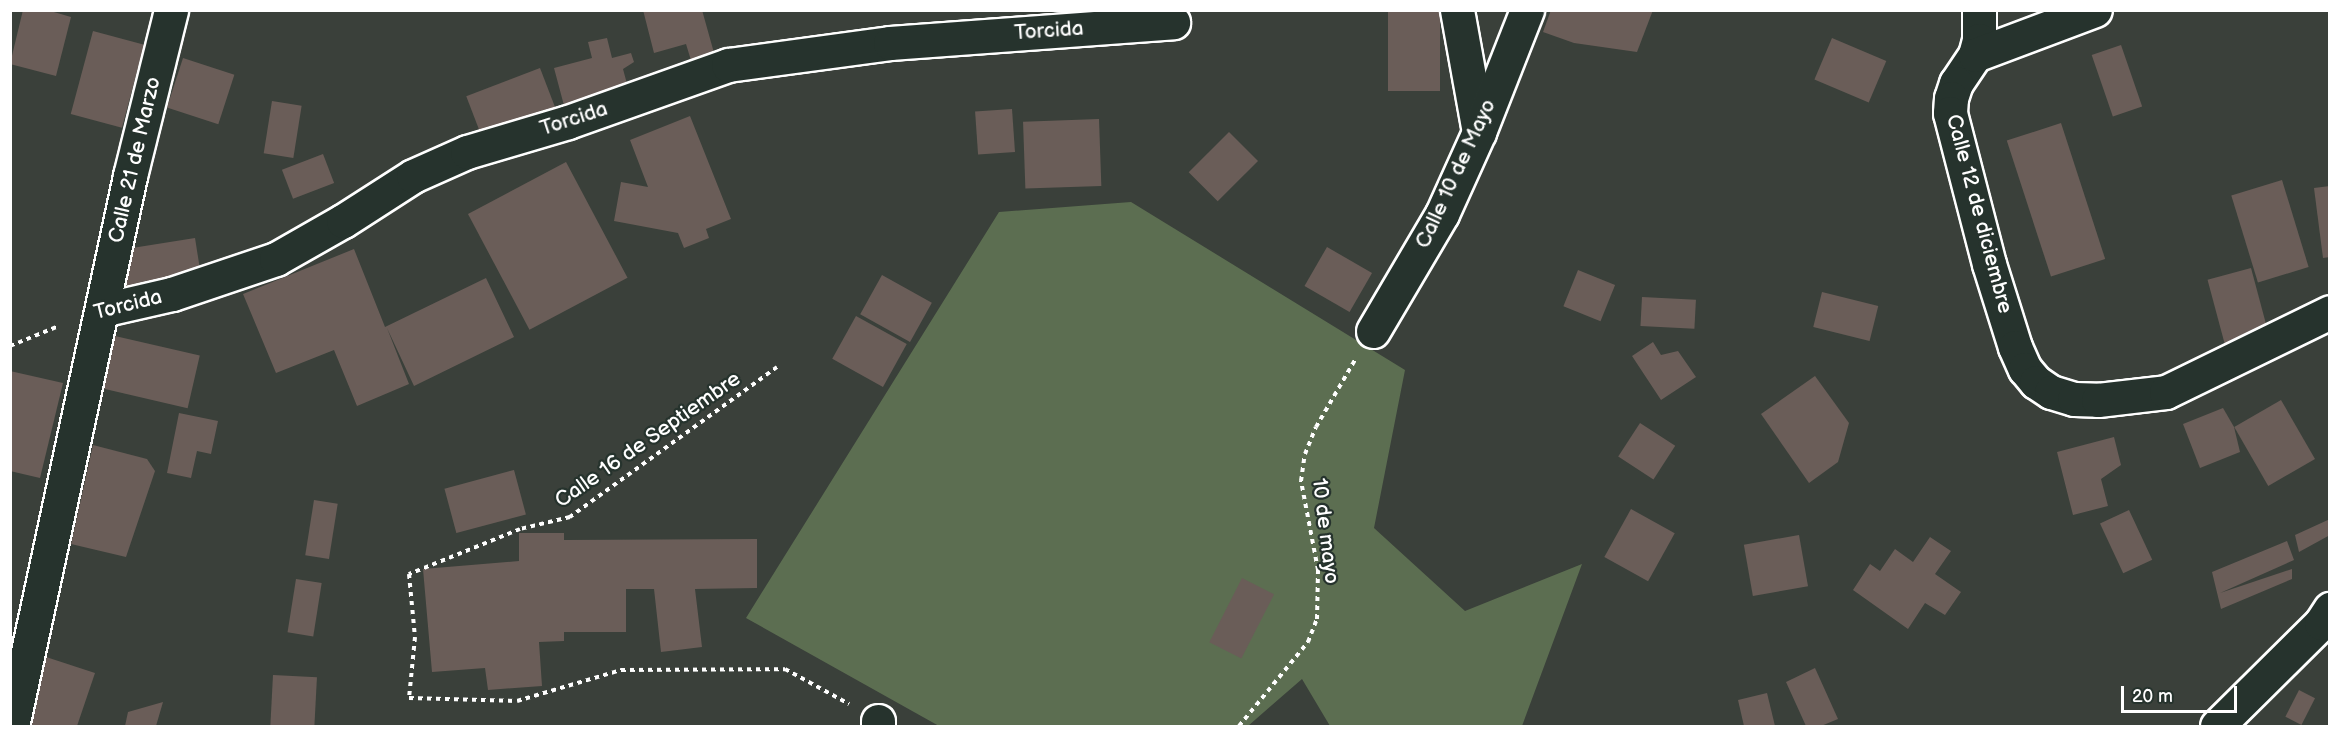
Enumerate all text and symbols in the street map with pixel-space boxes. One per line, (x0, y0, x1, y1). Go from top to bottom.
street label: Torcida (1013, 16, 1085, 46)
street label: Calle 21 de Marzo (104, 74, 166, 246)
street label: Torcida (537, 96, 611, 142)
street label: Calle 10 de Mayo (1410, 96, 1502, 252)
street label: Calle 12 de diciembre (1940, 112, 2018, 316)
street label: Torcida (91, 284, 165, 326)
street label: Calle 16 de Septiembre (550, 366, 746, 514)
street label: 10 de mayo (1306, 477, 1344, 585)
scale bar (2124, 674, 2240, 712)
text: 20 m (2132, 686, 2173, 707)

